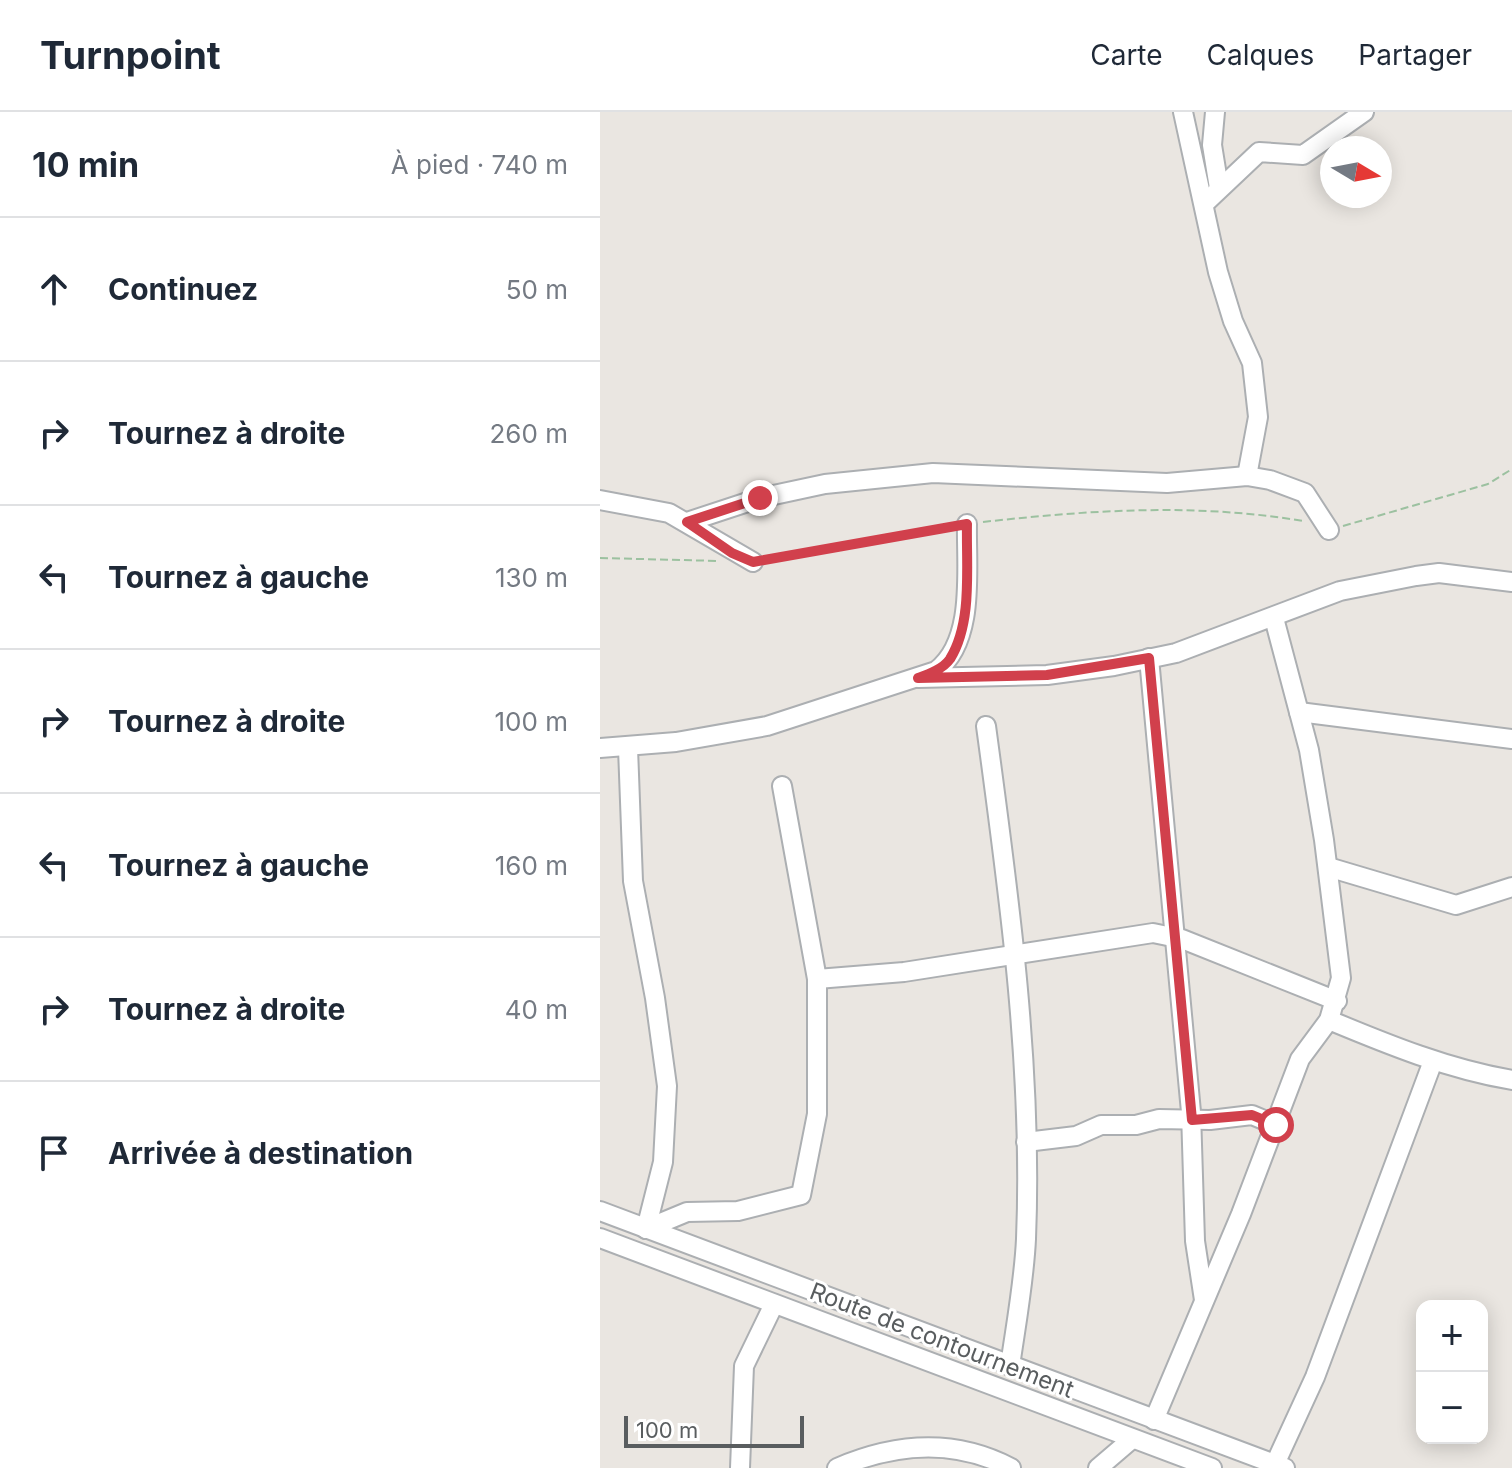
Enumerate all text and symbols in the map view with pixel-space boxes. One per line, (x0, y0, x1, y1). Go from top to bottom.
text: Turnpoint (40, 32, 221, 78)
text: Carte (1090, 38, 1163, 72)
text: Calques (1207, 38, 1314, 72)
text: Partager (1358, 38, 1472, 72)
north arrow (1320, 136, 1392, 208)
text: 10 min (32, 144, 139, 185)
text: À pied · 740 m (391, 149, 568, 180)
icon: ahead (32, 267, 76, 311)
text: Continuez (108, 271, 258, 307)
text: 50 m (506, 274, 568, 305)
icon: right (32, 411, 76, 455)
text: Tournez à droite (108, 415, 345, 451)
text: 260 m (490, 418, 568, 449)
route end (742, 480, 778, 516)
icon: left (32, 555, 76, 599)
text: Tournez à gauche (108, 559, 369, 595)
text: 130 m (495, 562, 568, 593)
icon: right (32, 699, 76, 743)
text: Tournez à droite (108, 703, 345, 739)
text: 100 m (495, 706, 568, 737)
icon: left (32, 843, 76, 887)
text: Tournez à gauche (108, 847, 369, 883)
text: 160 m (495, 850, 568, 881)
icon: right (32, 987, 76, 1031)
text: Tournez à droite (108, 991, 345, 1027)
text: 40 m (505, 994, 568, 1025)
route start (1258, 1107, 1294, 1143)
icon: arrive (32, 1131, 76, 1175)
text: Arrivée à destination (108, 1135, 413, 1171)
street label: Route de contournement (806, 1276, 1078, 1404)
map controls (1416, 1300, 1488, 1444)
button: + (1416, 1300, 1488, 1372)
button: − (1416, 1372, 1488, 1444)
scale bar (624, 1412, 804, 1448)
text: 100 m (636, 1417, 698, 1443)

